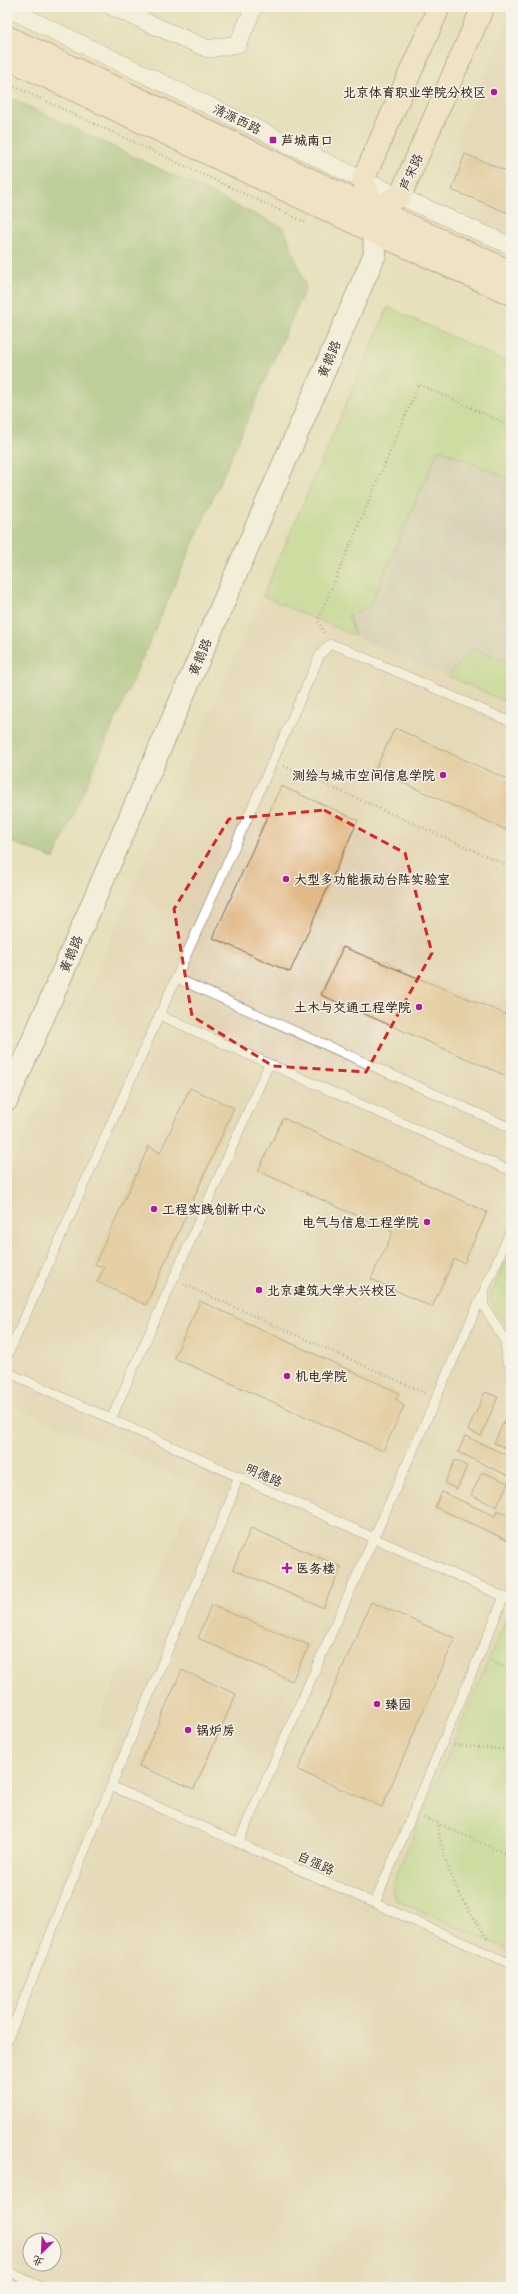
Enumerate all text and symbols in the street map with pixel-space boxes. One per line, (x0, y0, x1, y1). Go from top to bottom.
place label: 北京体育职业学院分校区 (343, 85, 486, 100)
marker: 北京体育职业学院分校区 (489, 87, 499, 97)
street label: 清源西路 (210, 101, 264, 137)
place label: 芦城南口 (281, 133, 333, 148)
marker: 芦城南口 (268, 135, 278, 145)
street label: 芦宋路 (396, 151, 426, 193)
street label: 黄鹅路 (314, 338, 344, 380)
street label: 黄鹅路 (185, 636, 215, 678)
place label: 测绘与城市空间信息学院 (292, 768, 435, 783)
marker: 测绘与城市空间信息学院 (438, 770, 448, 780)
place label: 大型多功能振动台阵实验室 (294, 872, 450, 887)
marker: 大型多功能振动台阵实验室 (281, 874, 291, 884)
street label: 黄鹅路 (56, 933, 86, 975)
place label: 土木与交通工程学院 (294, 1000, 411, 1015)
marker: 土木与交通工程学院 (414, 1002, 424, 1012)
place label: 工程实践创新中心 (162, 1202, 266, 1217)
marker: 工程实践创新中心 (149, 1204, 159, 1214)
place label: 电气与信息工程学院 (302, 1215, 419, 1230)
marker: 电气与信息工程学院 (422, 1217, 432, 1227)
place label: 北京建筑大学大兴校区 (267, 1283, 397, 1298)
marker: 北京建筑大学大兴校区 (254, 1285, 264, 1295)
place label: 机电学院 (295, 1369, 347, 1384)
marker: 机电学院 (282, 1371, 292, 1381)
street label: 明德路 (243, 1460, 285, 1490)
place label: 医务楼 (296, 1561, 335, 1576)
marker: 医务楼 (281, 1562, 293, 1574)
place label: 臻园 (385, 1697, 411, 1712)
marker: 臻园 (372, 1699, 382, 1709)
place label: 锅炉房 (196, 1723, 235, 1738)
marker: 锅炉房 (183, 1725, 193, 1735)
street label: 自强路 (295, 1848, 337, 1878)
north arrow (22, 2232, 62, 2272)
text: 北 (30, 2253, 46, 2269)

